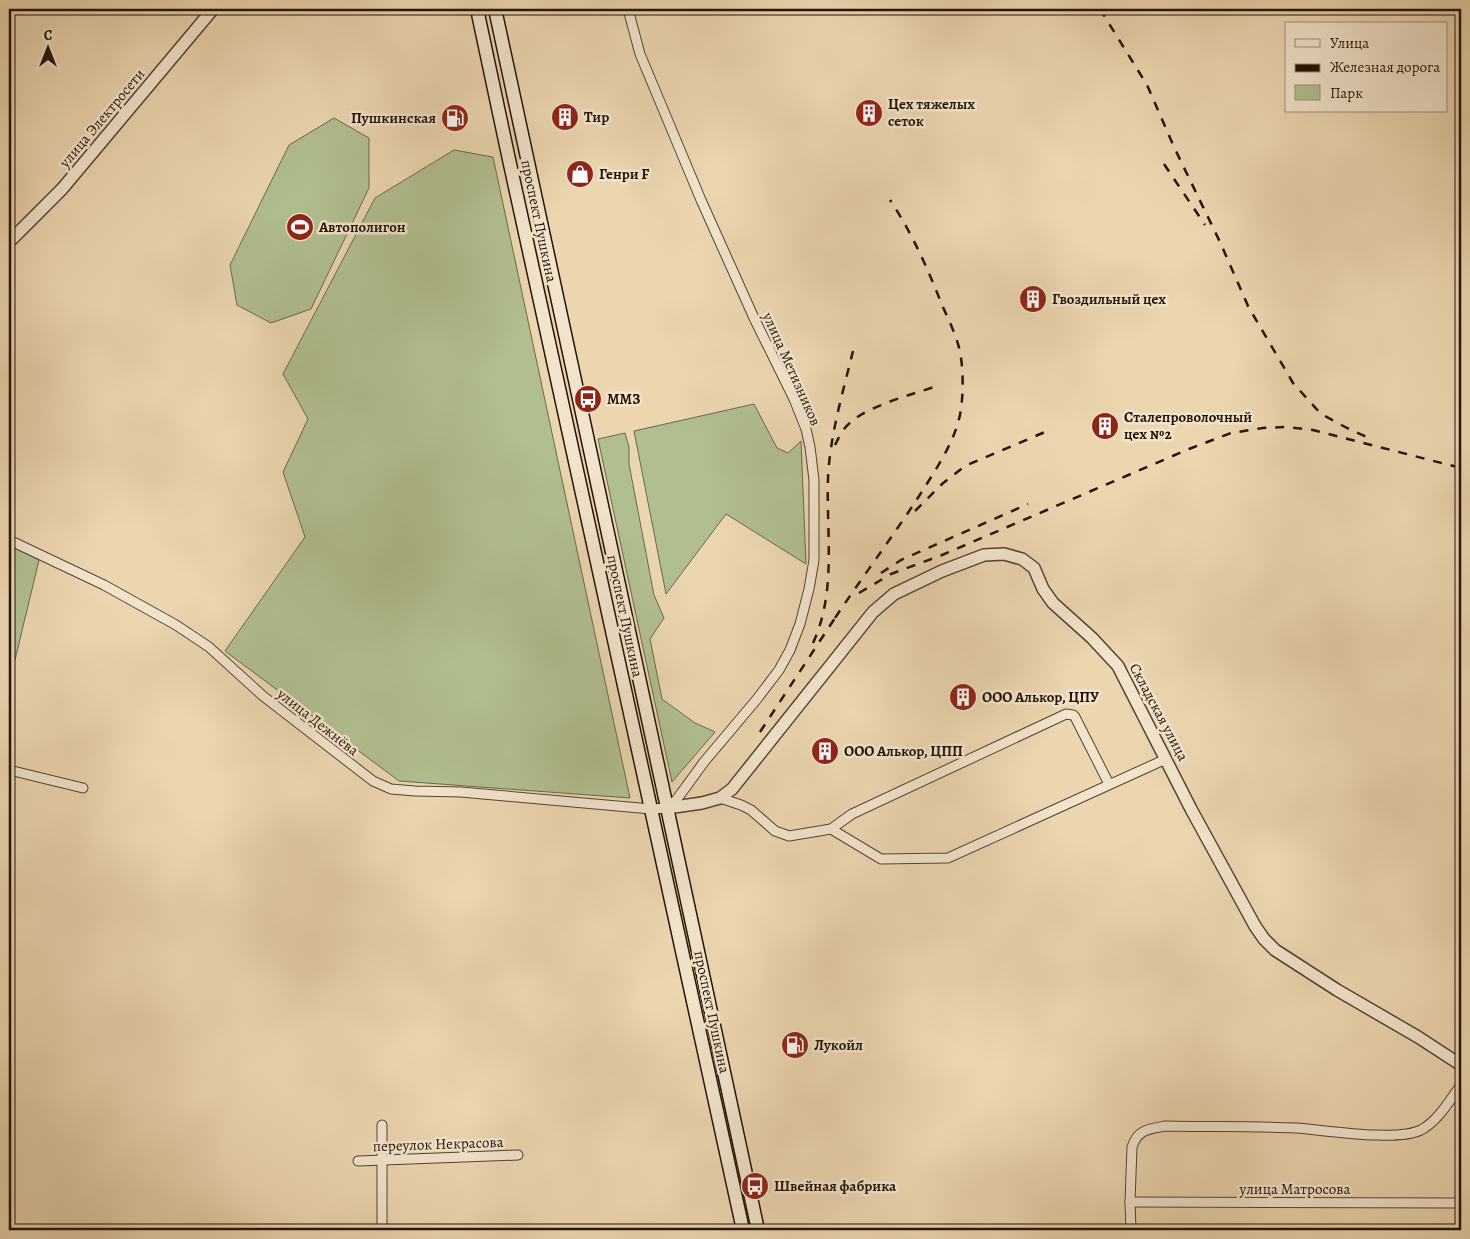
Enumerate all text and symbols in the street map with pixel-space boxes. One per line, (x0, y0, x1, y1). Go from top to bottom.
north arrow (22, 22, 72, 72)
legend (1285, 22, 1448, 112)
text: С (44, 26, 53, 45)
text: Улица (1330, 33, 1369, 53)
text: Железная дорога (1330, 57, 1440, 77)
street label: улица Электросети (54, 64, 149, 172)
text: Парк (1330, 83, 1363, 103)
place label: Цех тяжелых сеток (888, 94, 975, 131)
building icon: Цех тяжелых сеток (854, 98, 884, 128)
building icon: Тир (550, 102, 580, 132)
fuel station icon: Пушкинская (440, 103, 470, 133)
place label: Тир (584, 107, 609, 127)
place label: Пушкинская (351, 108, 436, 128)
street label: проспект Пушкина (516, 158, 562, 284)
shop icon: Генри F (565, 159, 595, 189)
place label: Генри F (599, 164, 649, 184)
sports icon: Автополигон (285, 212, 315, 242)
place label: Автополигон (318, 217, 406, 237)
building icon: Гвоздильный цех (1018, 284, 1048, 314)
place label: Гвоздильный цех (1052, 289, 1166, 309)
street label: улица Метизников (758, 308, 826, 429)
bus stop icon: ММЗ (573, 384, 603, 414)
place label: ММЗ (607, 389, 640, 409)
place label: Сталепроволочный цех №2 (1124, 407, 1252, 444)
building icon: Сталепроволочный цех №2 (1090, 411, 1120, 441)
street label: проспект Пушкина (602, 553, 648, 679)
street label: Складская улица (1125, 660, 1193, 764)
building icon: ООО Алькор, ЦПУ (948, 682, 978, 712)
street label: улица Дежнёва (272, 683, 363, 760)
place label: ООО Алькор, ЦПУ (982, 687, 1099, 707)
building icon: ООО Алькор, ЦПП (810, 736, 840, 766)
place label: ООО Алькор, ЦПП (844, 741, 963, 761)
street label: проспект Пушкина (689, 949, 735, 1075)
fuel station icon: Лукойл (780, 1030, 810, 1060)
place label: Лукойл (814, 1035, 863, 1055)
street label: переулок Некрасова (372, 1132, 504, 1156)
bus stop icon: Швейная фабрика (740, 1171, 770, 1201)
place label: Швейная фабрика (774, 1176, 897, 1196)
street label: улица Матросова (1239, 1179, 1350, 1199)

